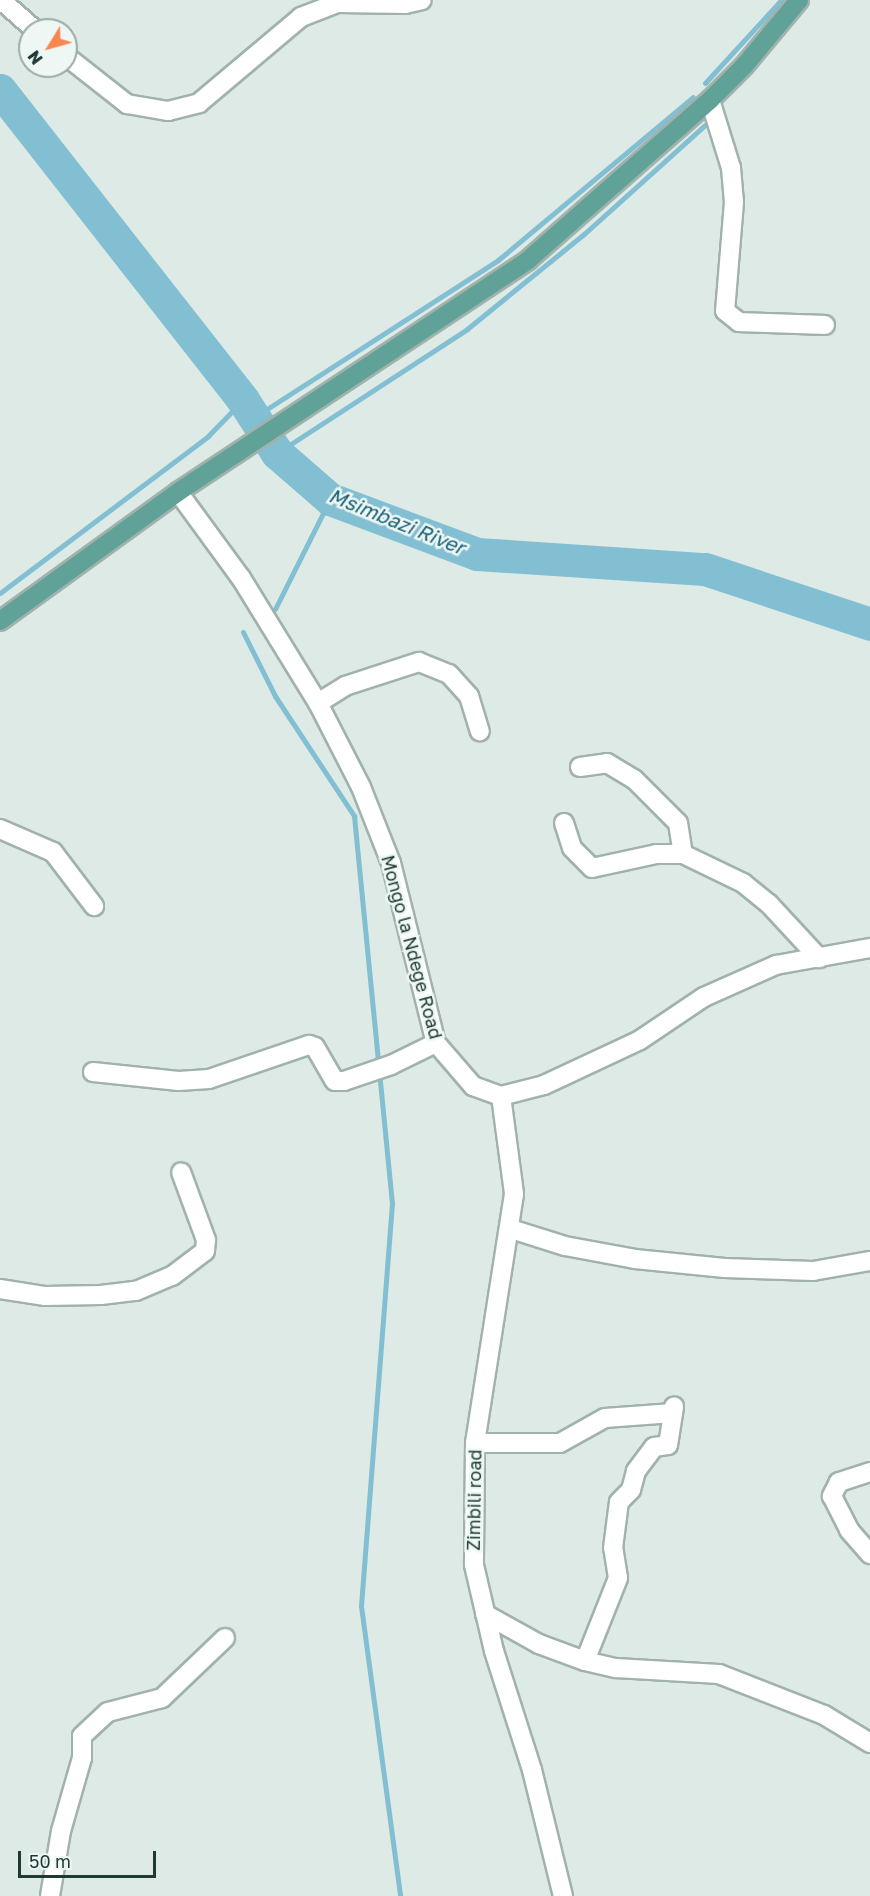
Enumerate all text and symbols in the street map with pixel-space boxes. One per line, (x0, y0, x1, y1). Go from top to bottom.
north arrow (18, 18, 78, 78)
text: N (24, 47, 47, 69)
water label: Msimbazi River (326, 483, 468, 559)
street label: Mongo la Ndege Road (377, 853, 447, 1041)
street label: Zimbili road (462, 1449, 486, 1551)
scale bar (21, 1839, 159, 1877)
text: 50 m (29, 1850, 71, 1872)

